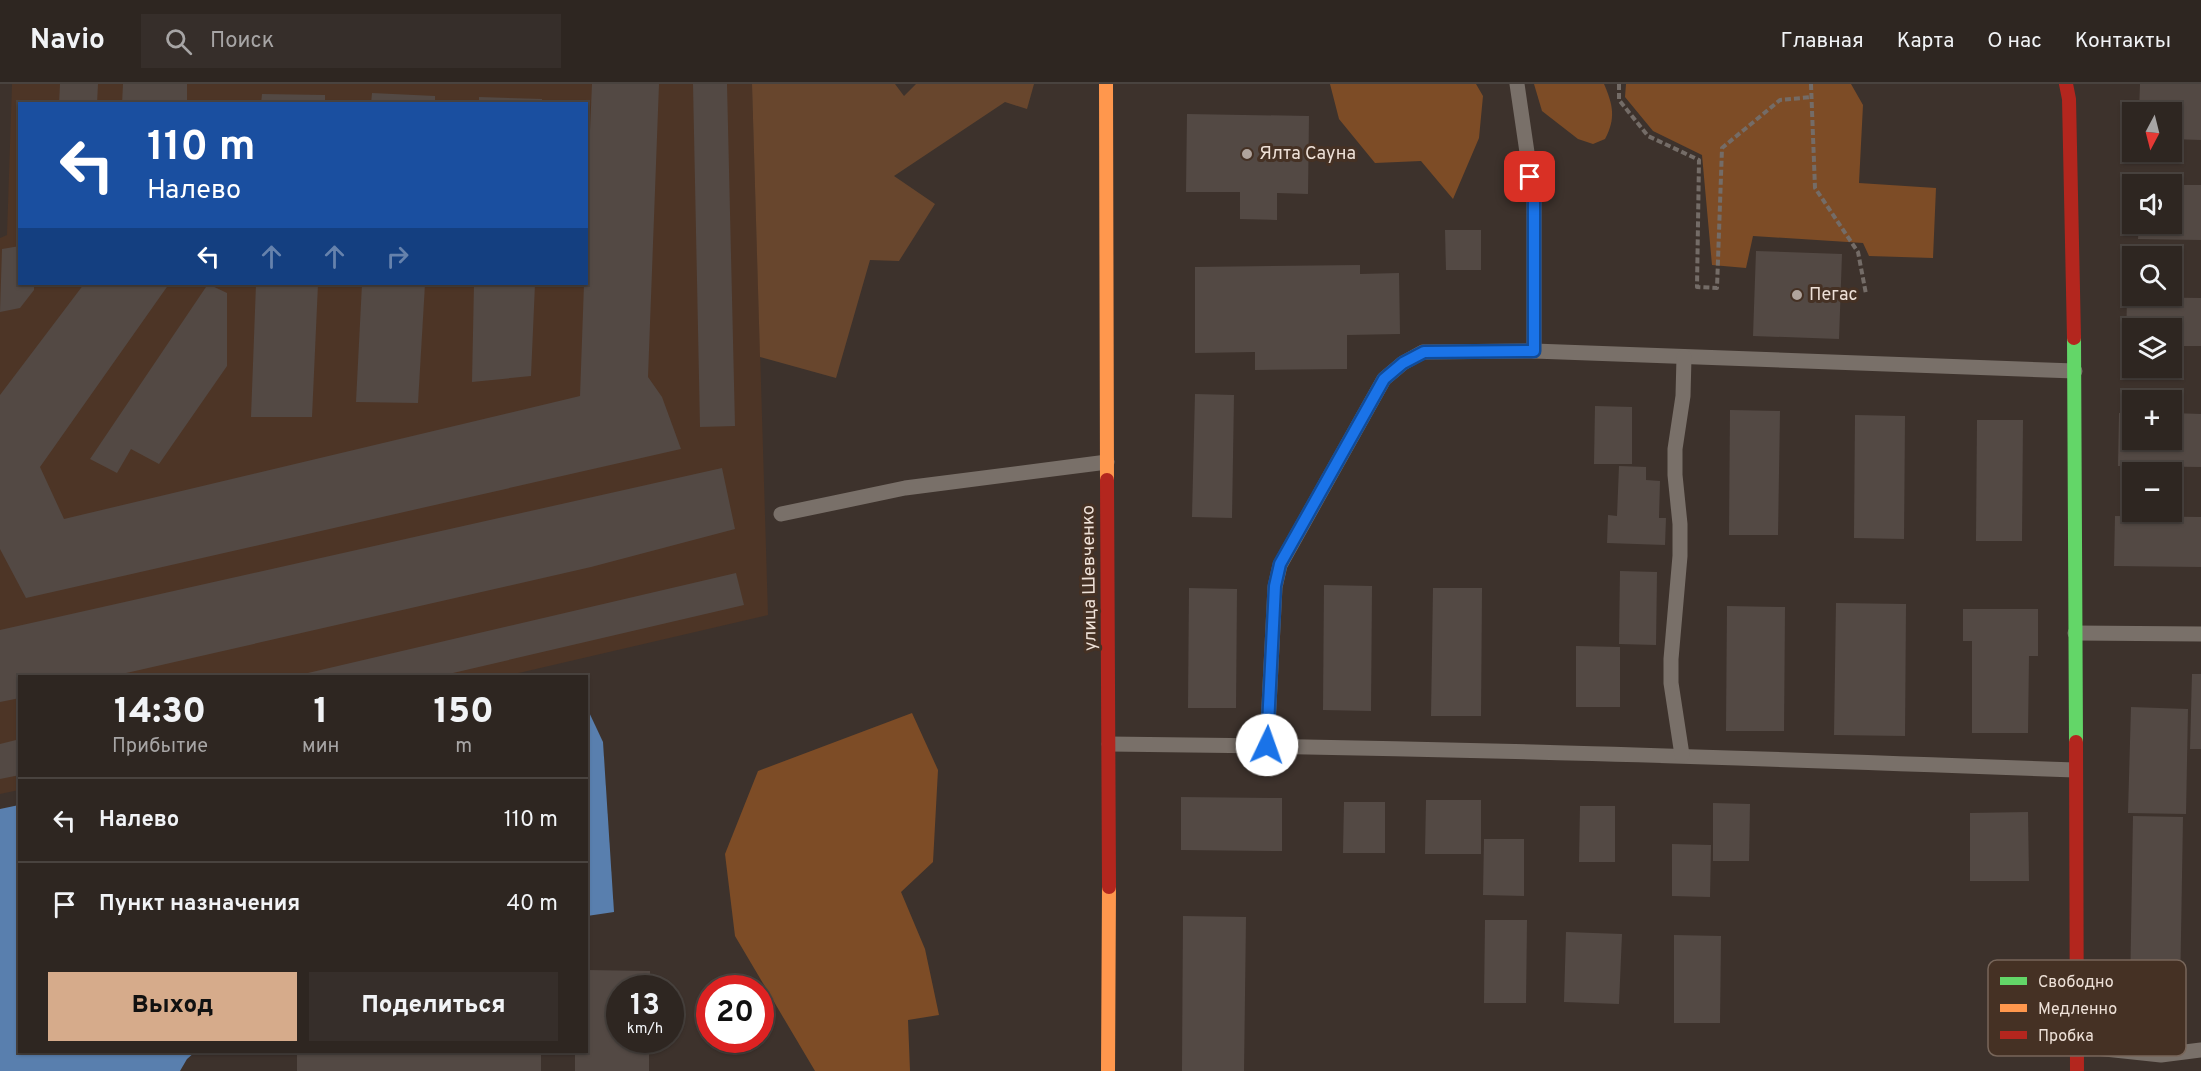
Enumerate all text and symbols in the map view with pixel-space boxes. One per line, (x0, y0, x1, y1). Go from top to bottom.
search box (141, 14, 561, 68)
text: Navio (30, 23, 105, 59)
icon: search (162, 25, 195, 58)
text: Поиск (210, 28, 274, 55)
text: Главная (1780, 28, 1864, 55)
text: Карта (1897, 28, 1954, 55)
text: О нас (1987, 28, 2042, 55)
text: Контакты (2075, 28, 2171, 55)
north arrow (2122, 102, 2182, 162)
map controls (2122, 102, 2182, 522)
text: 110 m (147, 122, 256, 175)
icon: left (48, 126, 126, 204)
place label: Ялта Сауна (1259, 143, 1356, 166)
marker: Ялта Сауна (1240, 147, 1254, 161)
pin (1504, 151, 1555, 202)
icon: arrive (1513, 160, 1546, 193)
text: Налево (147, 174, 241, 208)
button: sound (2122, 174, 2182, 234)
icon: left (192, 240, 225, 273)
icon: ahead (255, 240, 288, 273)
icon: ahead (318, 240, 351, 273)
icon: right (381, 240, 414, 273)
button: search (2122, 246, 2182, 306)
place label: Пегас (1809, 284, 1858, 307)
marker: Пегас (1790, 288, 1804, 302)
button: layers (2122, 318, 2182, 378)
button: + (2122, 390, 2182, 450)
button: − (2122, 462, 2182, 522)
street label: улица Шевченко (1077, 505, 1103, 651)
text: 14:30 (114, 690, 206, 736)
text: 1 (313, 690, 328, 736)
text: 150 (434, 690, 494, 736)
position arrow (1235, 713, 1299, 777)
text: Прибытие (112, 734, 208, 760)
text: мин (302, 734, 339, 760)
text: m (455, 734, 472, 760)
icon: left (48, 804, 81, 837)
text: Налево (99, 807, 179, 834)
text: 110 m (504, 807, 558, 834)
icon: arrive (48, 888, 81, 921)
text: Пункт назначения (99, 891, 300, 918)
text: 40 m (506, 891, 558, 918)
legend (1988, 960, 2186, 1056)
button: Выход (48, 972, 297, 1041)
button: Поделиться (309, 972, 558, 1041)
text: Свободно (2038, 973, 2114, 993)
speed limit sign: 20 (696, 975, 774, 1053)
text: 13 (630, 988, 660, 1025)
text: Медленно (2038, 1000, 2117, 1020)
text: km/h (627, 1020, 663, 1039)
text: Пробка (2038, 1027, 2094, 1047)

